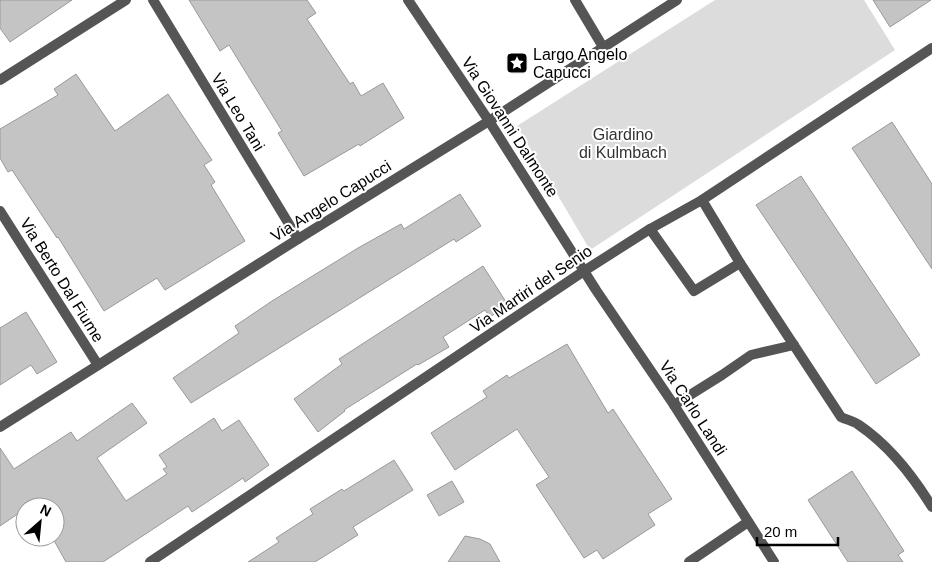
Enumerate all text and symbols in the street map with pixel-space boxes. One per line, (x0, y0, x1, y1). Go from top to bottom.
place label: Largo Angelo Capucci (533, 46, 627, 81)
place icon: Largo Angelo Capucci (505, 51, 529, 75)
street label: Via Giovanni Dalmonte (458, 54, 562, 200)
street label: Via Leo Tani (208, 70, 268, 154)
park label: Giardino di Kulmbach (579, 126, 667, 161)
street label: Via Angelo Capucci (268, 157, 394, 245)
street label: Via Berto Dal Fiume (17, 215, 107, 345)
street label: Via Martiri del Senio (467, 242, 595, 336)
street label: Via Carlo Landi (656, 358, 730, 458)
north arrow (15, 497, 65, 547)
text: N (38, 501, 54, 520)
scale bar (757, 514, 838, 546)
text: 20 m (764, 523, 797, 540)

